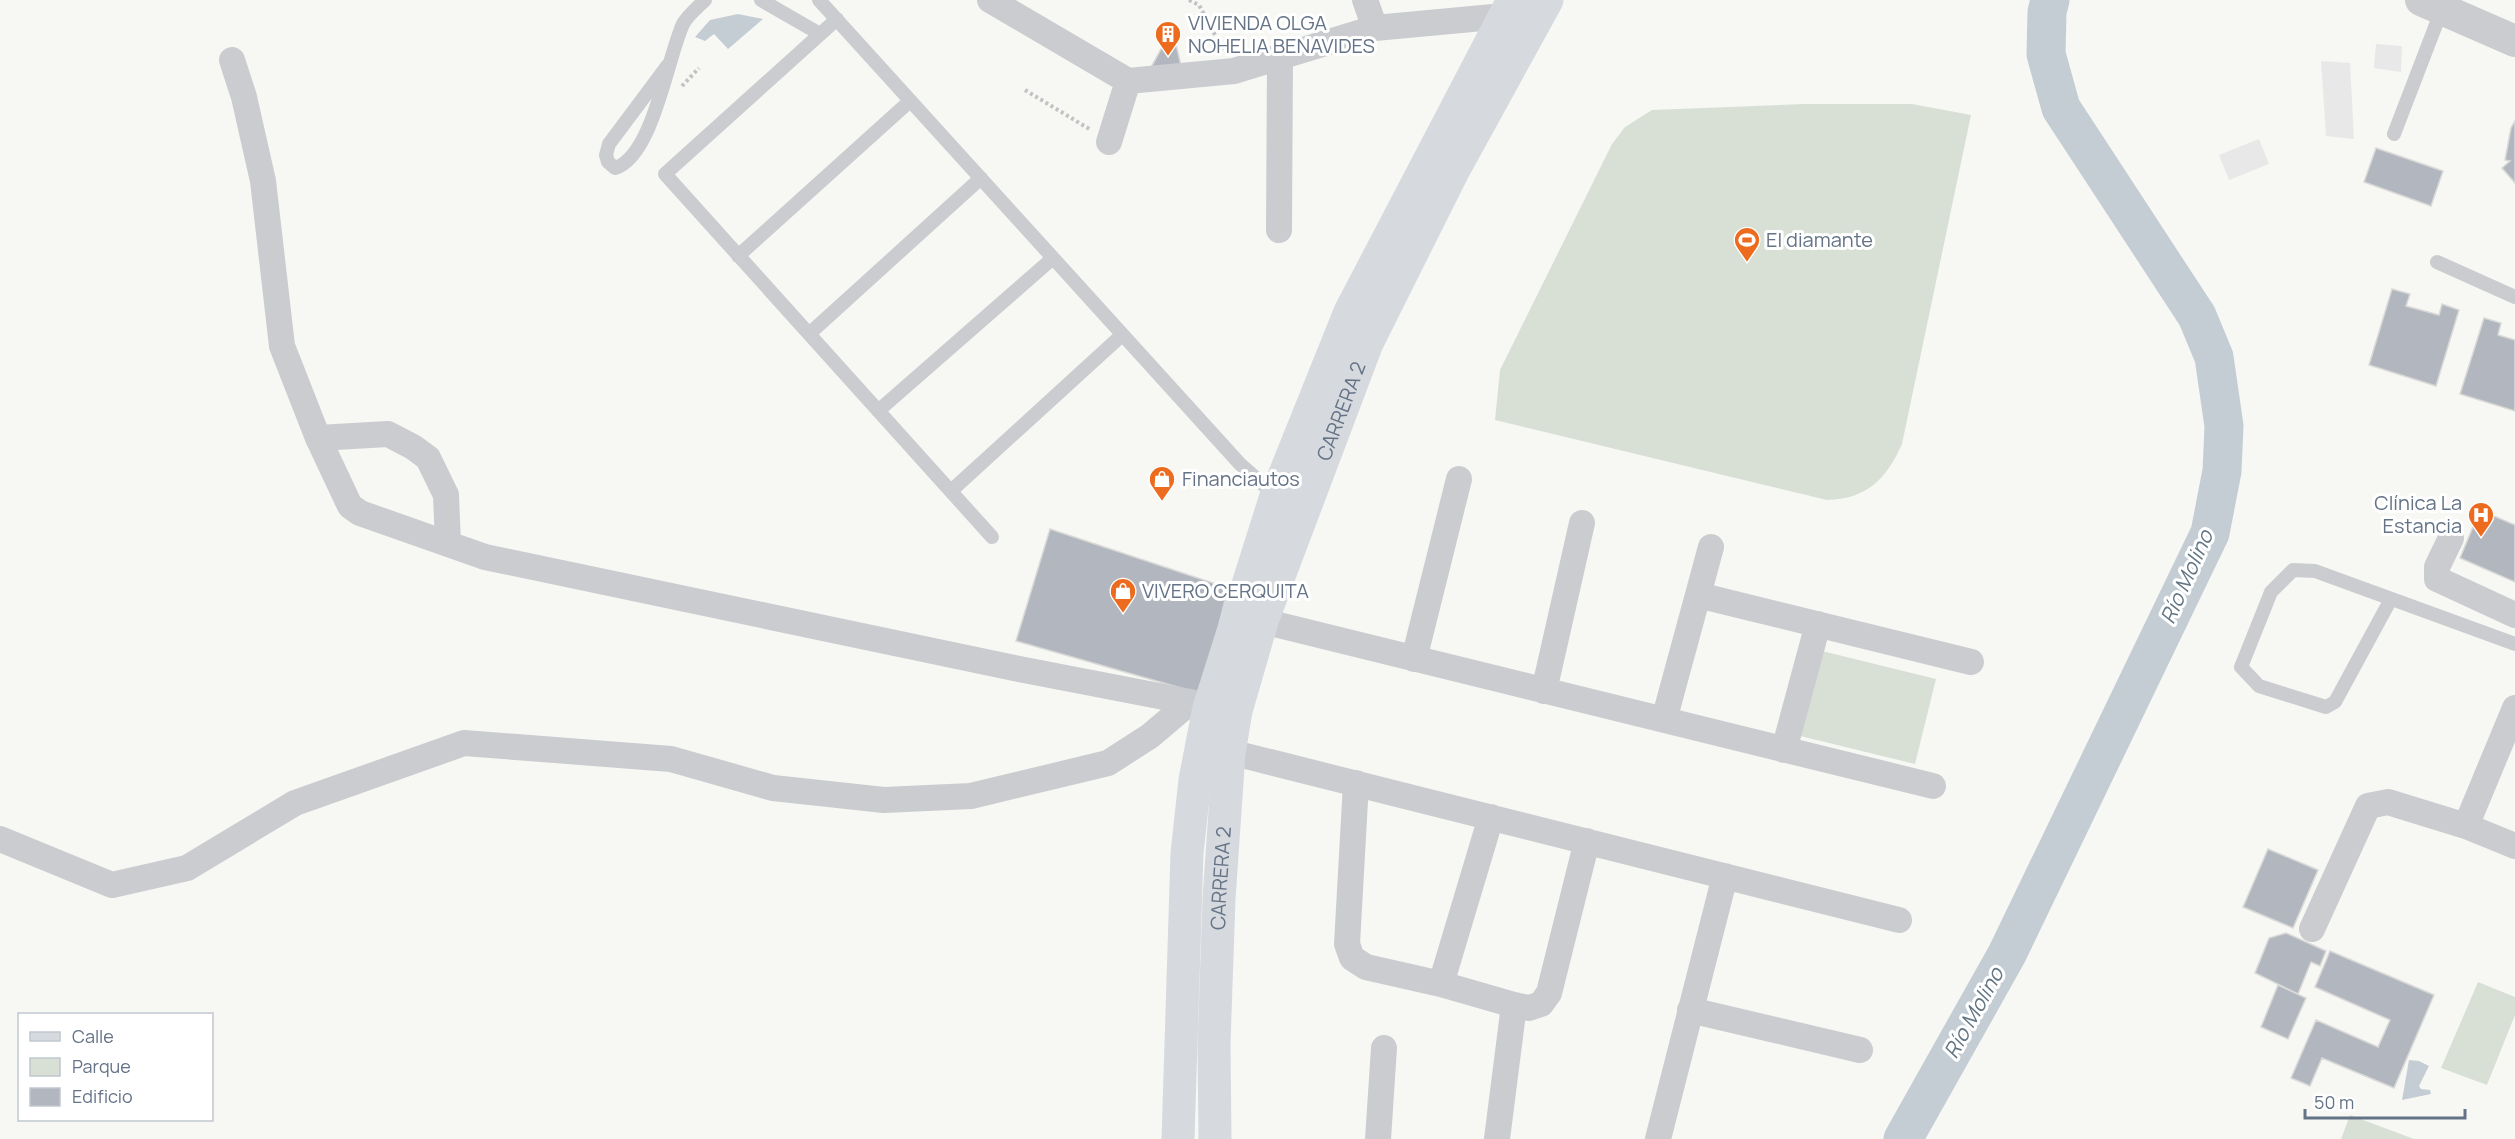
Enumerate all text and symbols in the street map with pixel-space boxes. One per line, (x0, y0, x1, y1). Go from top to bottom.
place label: VIVIENDA OLGA NOHELIA BENAVIDES (1188, 9, 1375, 59)
building icon: VIVIENDA OLGA NOHELIA BENAVIDES (1153, 19, 1183, 57)
sports icon: El diamante (1732, 225, 1762, 263)
place label: El diamante (1766, 226, 1873, 253)
street label: CARRERA 2 (1310, 358, 1372, 464)
shop icon: Financiautos (1147, 464, 1177, 502)
place label: Financiautos (1182, 465, 1300, 492)
place label: Clínica La Estancia (2374, 489, 2462, 539)
hospital icon: Clínica La Estancia (2466, 500, 2496, 538)
water label: Río Molino (2153, 524, 2220, 628)
shop icon: VIVERO CERQUITA (1108, 576, 1138, 614)
place label: VIVERO CERQUITA (1142, 577, 1309, 604)
street label: CARRERA 2 (1204, 825, 1237, 930)
water label: Río Molino (1937, 961, 2010, 1063)
legend (18, 1013, 213, 1121)
text: Calle (72, 1024, 114, 1048)
text: Parque (72, 1054, 131, 1078)
scale bar (2305, 1082, 2466, 1120)
text: Edificio (72, 1084, 133, 1108)
text: 50 m (2314, 1090, 2354, 1114)

